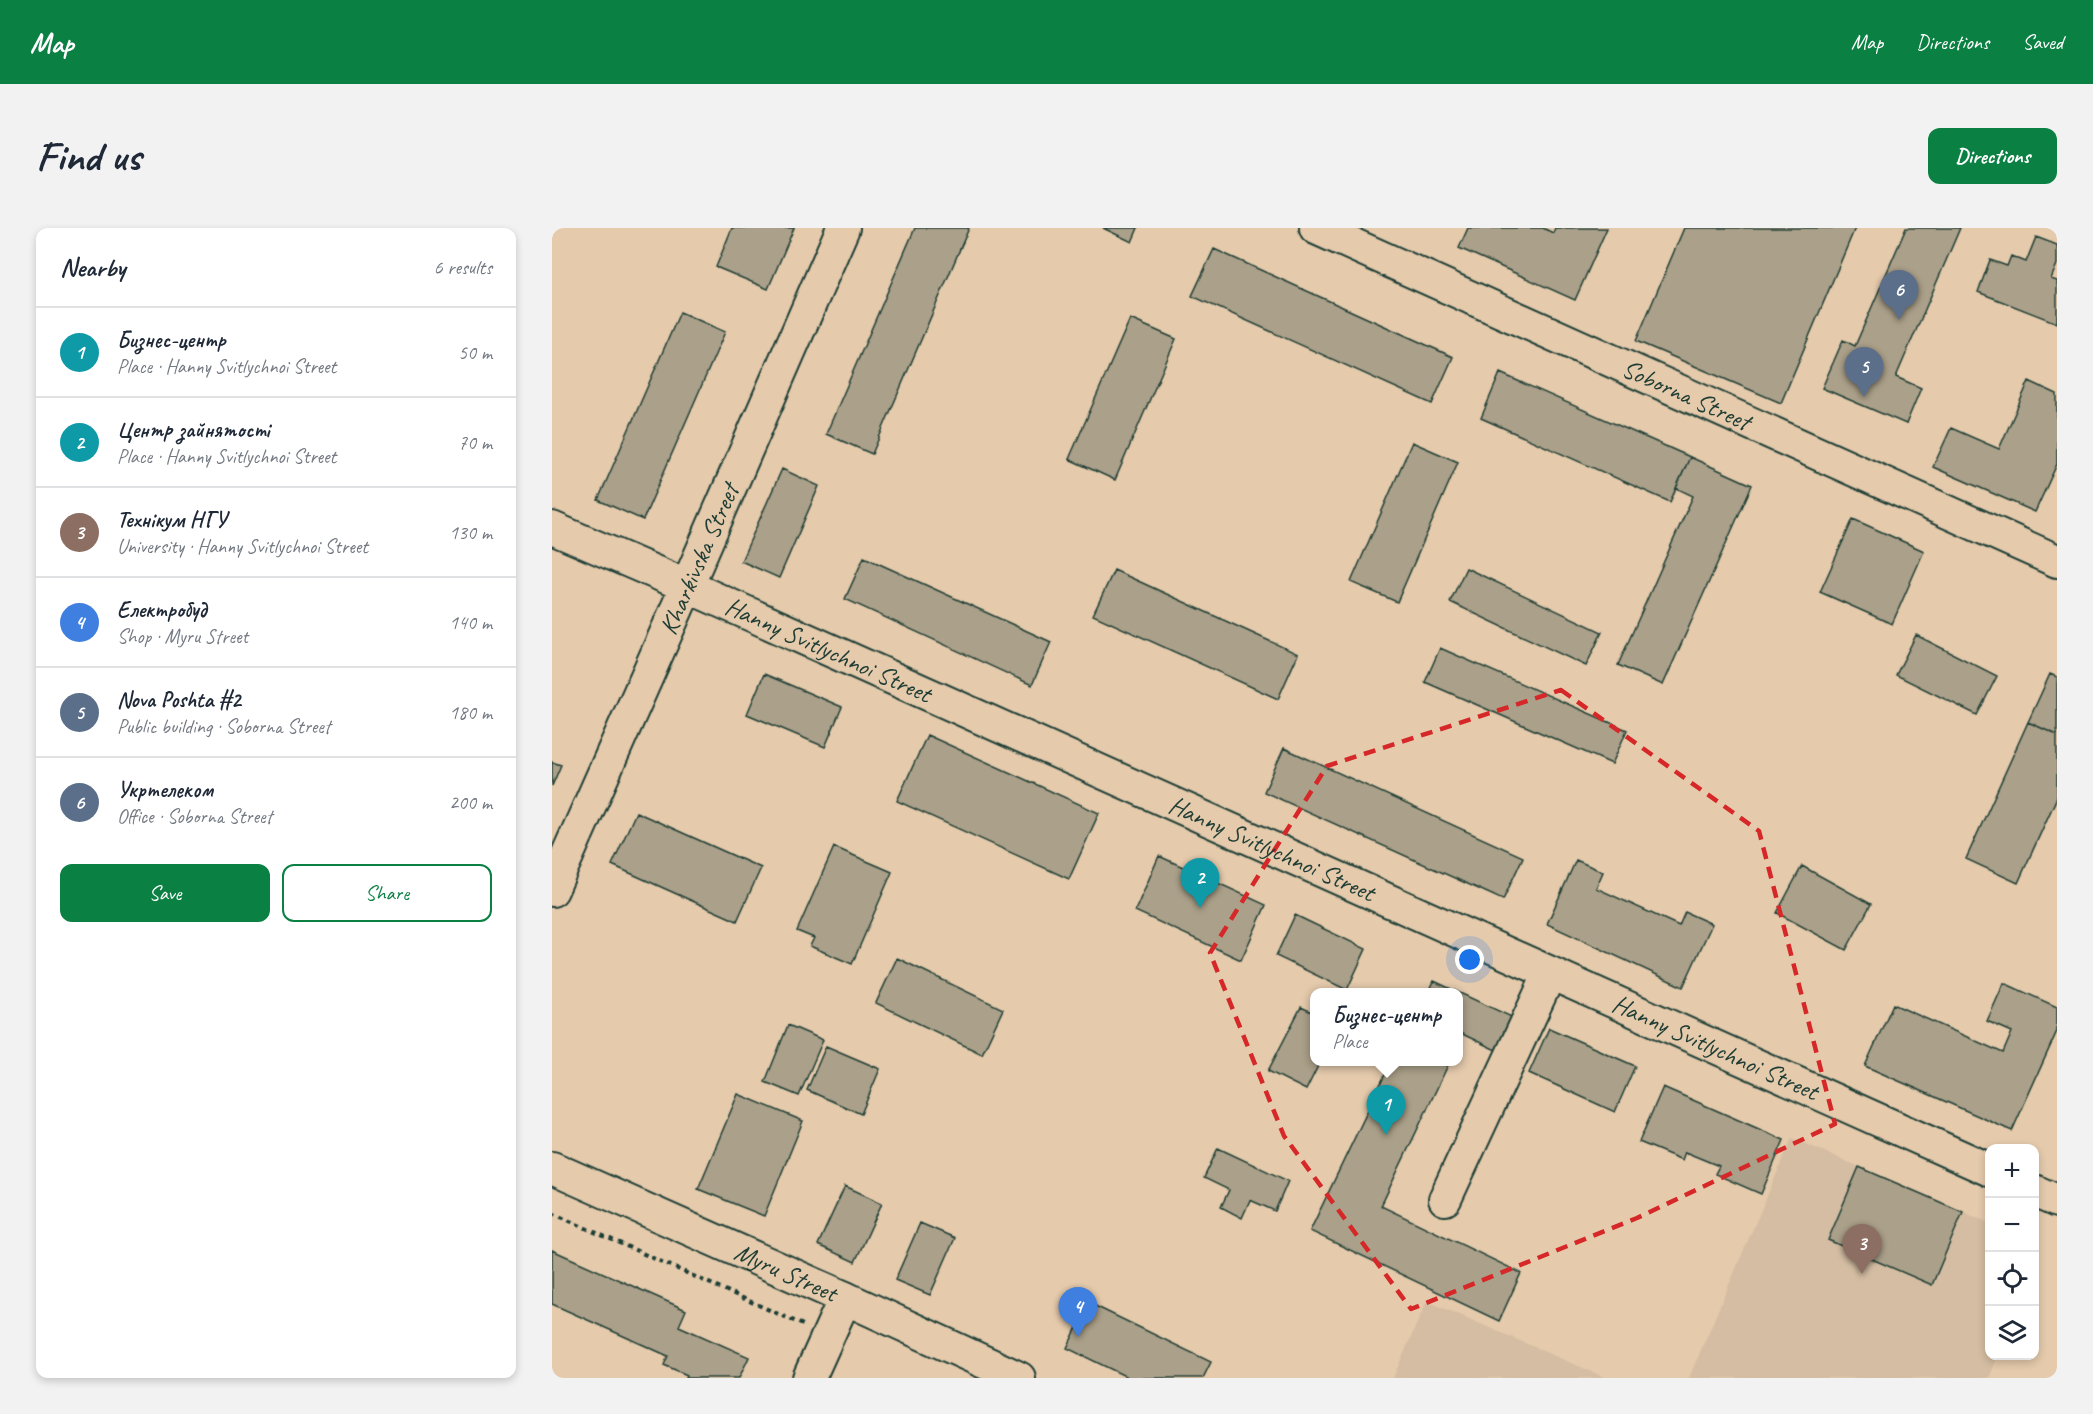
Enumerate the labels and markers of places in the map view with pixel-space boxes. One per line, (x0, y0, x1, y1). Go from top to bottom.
pin: 6 (1880, 270, 1918, 320)
pin: 5 (1844, 348, 1884, 397)
pin: 2 (1180, 858, 1220, 908)
pin: 1 (1366, 1086, 1406, 1135)
pin: 3 (1842, 1224, 1882, 1274)
pin: 4 (1058, 1288, 1098, 1337)

